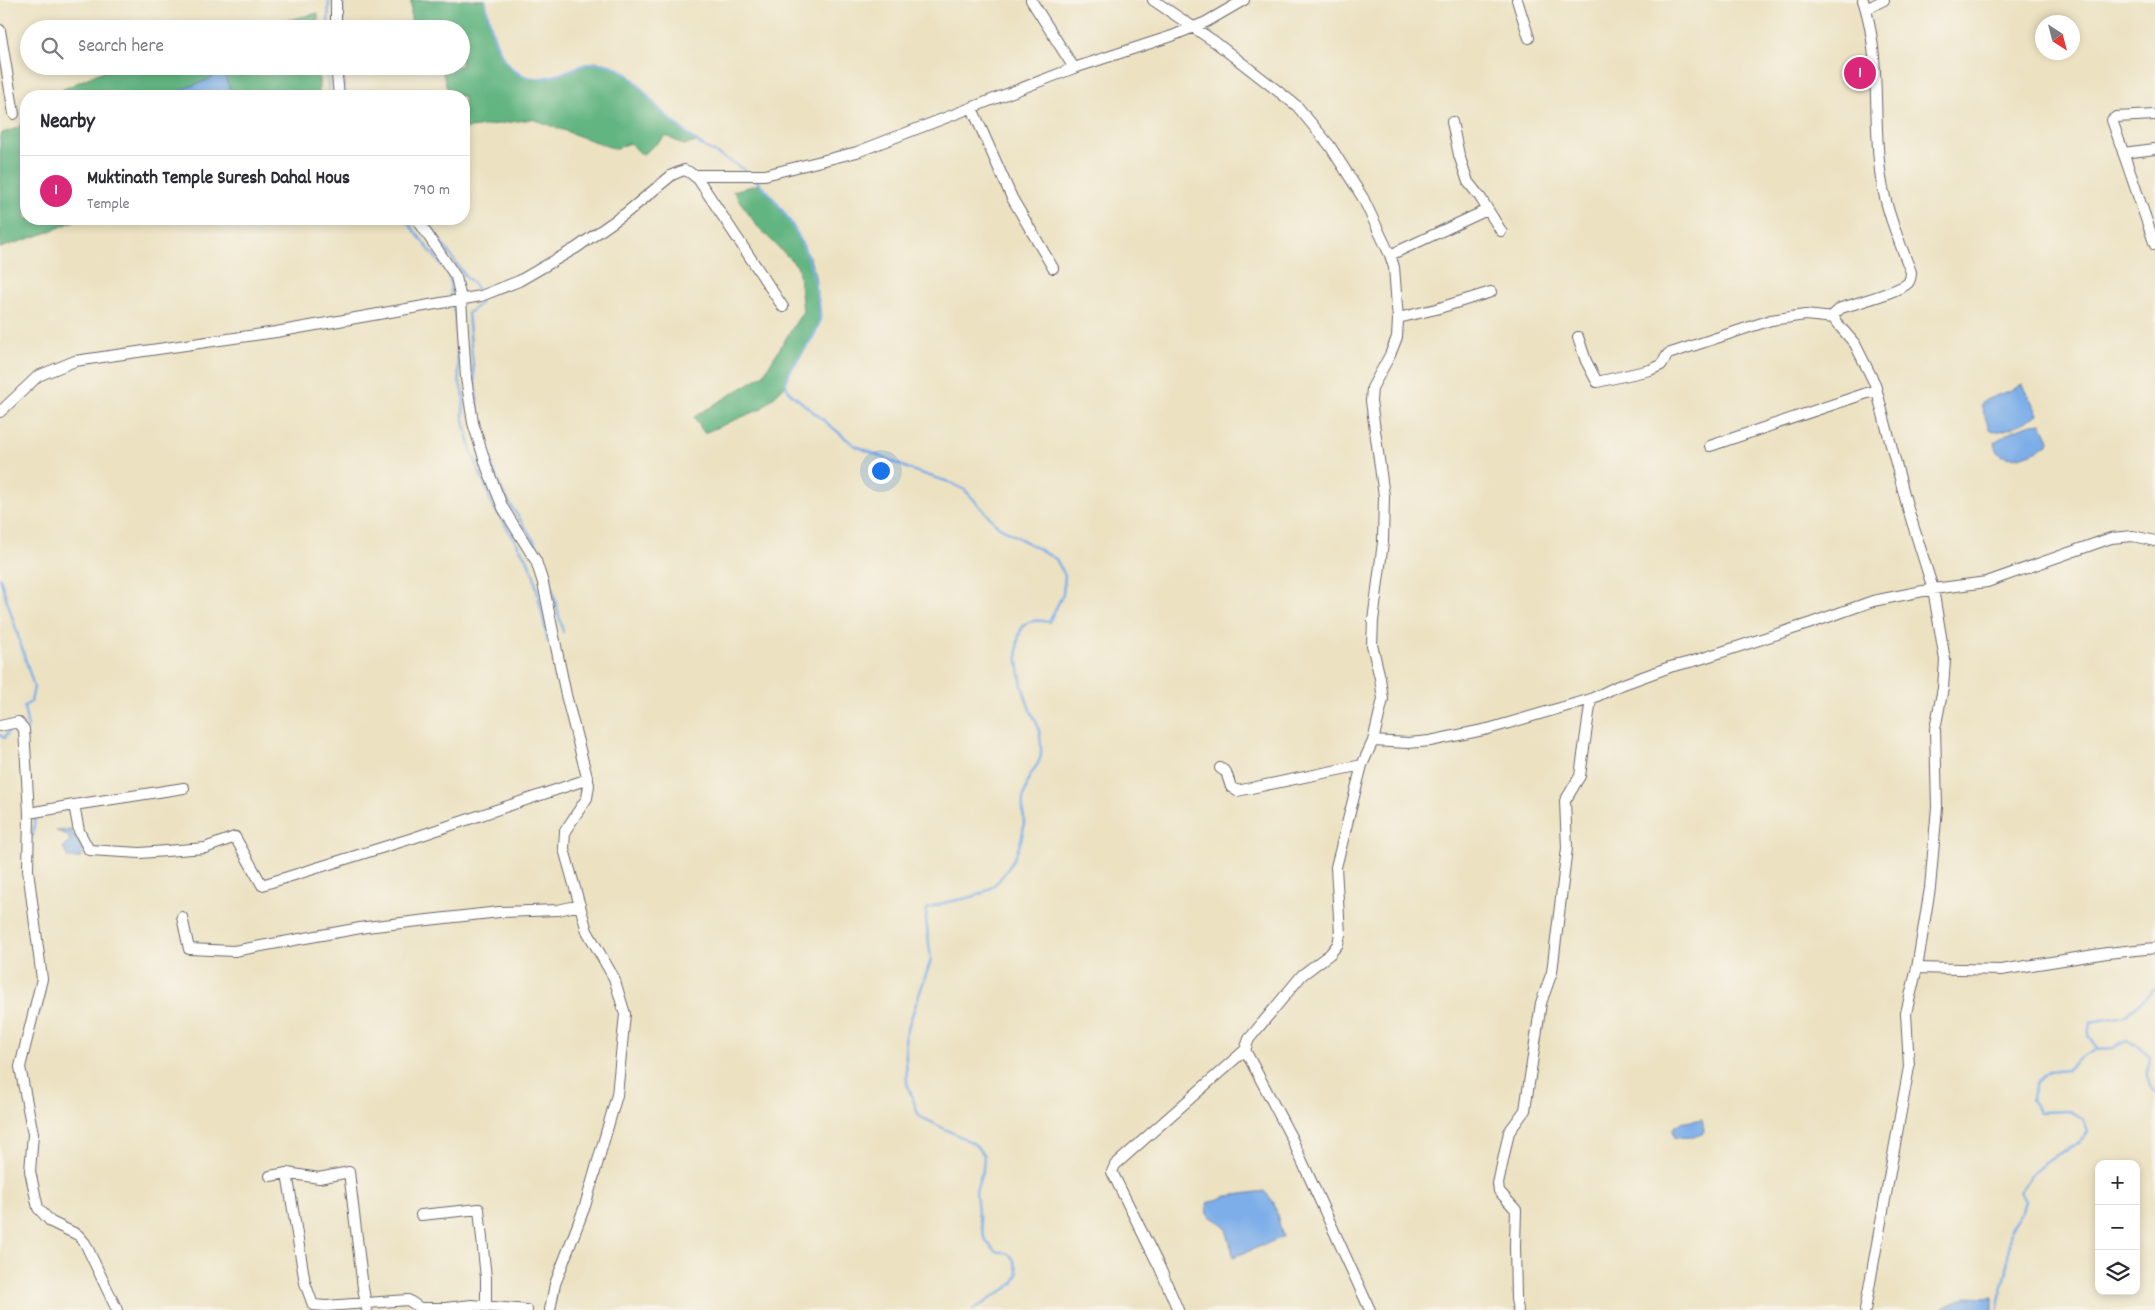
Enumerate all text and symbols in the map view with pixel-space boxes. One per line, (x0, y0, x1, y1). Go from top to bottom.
north arrow (2035, 15, 2080, 60)
search box (20, 20, 470, 75)
icon: search (38, 34, 66, 62)
text: Search here (78, 34, 164, 61)
pin: 1 (1844, 54, 1876, 92)
text: Nearby (40, 108, 95, 138)
text: Muktinath Temple Suresh Dahal Hous (87, 166, 350, 193)
text: 1 (54, 179, 58, 202)
text: 790 m (413, 179, 450, 202)
text: Temple (87, 193, 130, 216)
your location (868, 458, 894, 484)
map controls (2095, 1160, 2140, 1295)
button: + (2095, 1160, 2140, 1205)
button: − (2095, 1205, 2140, 1250)
button: layers (2095, 1250, 2140, 1295)

